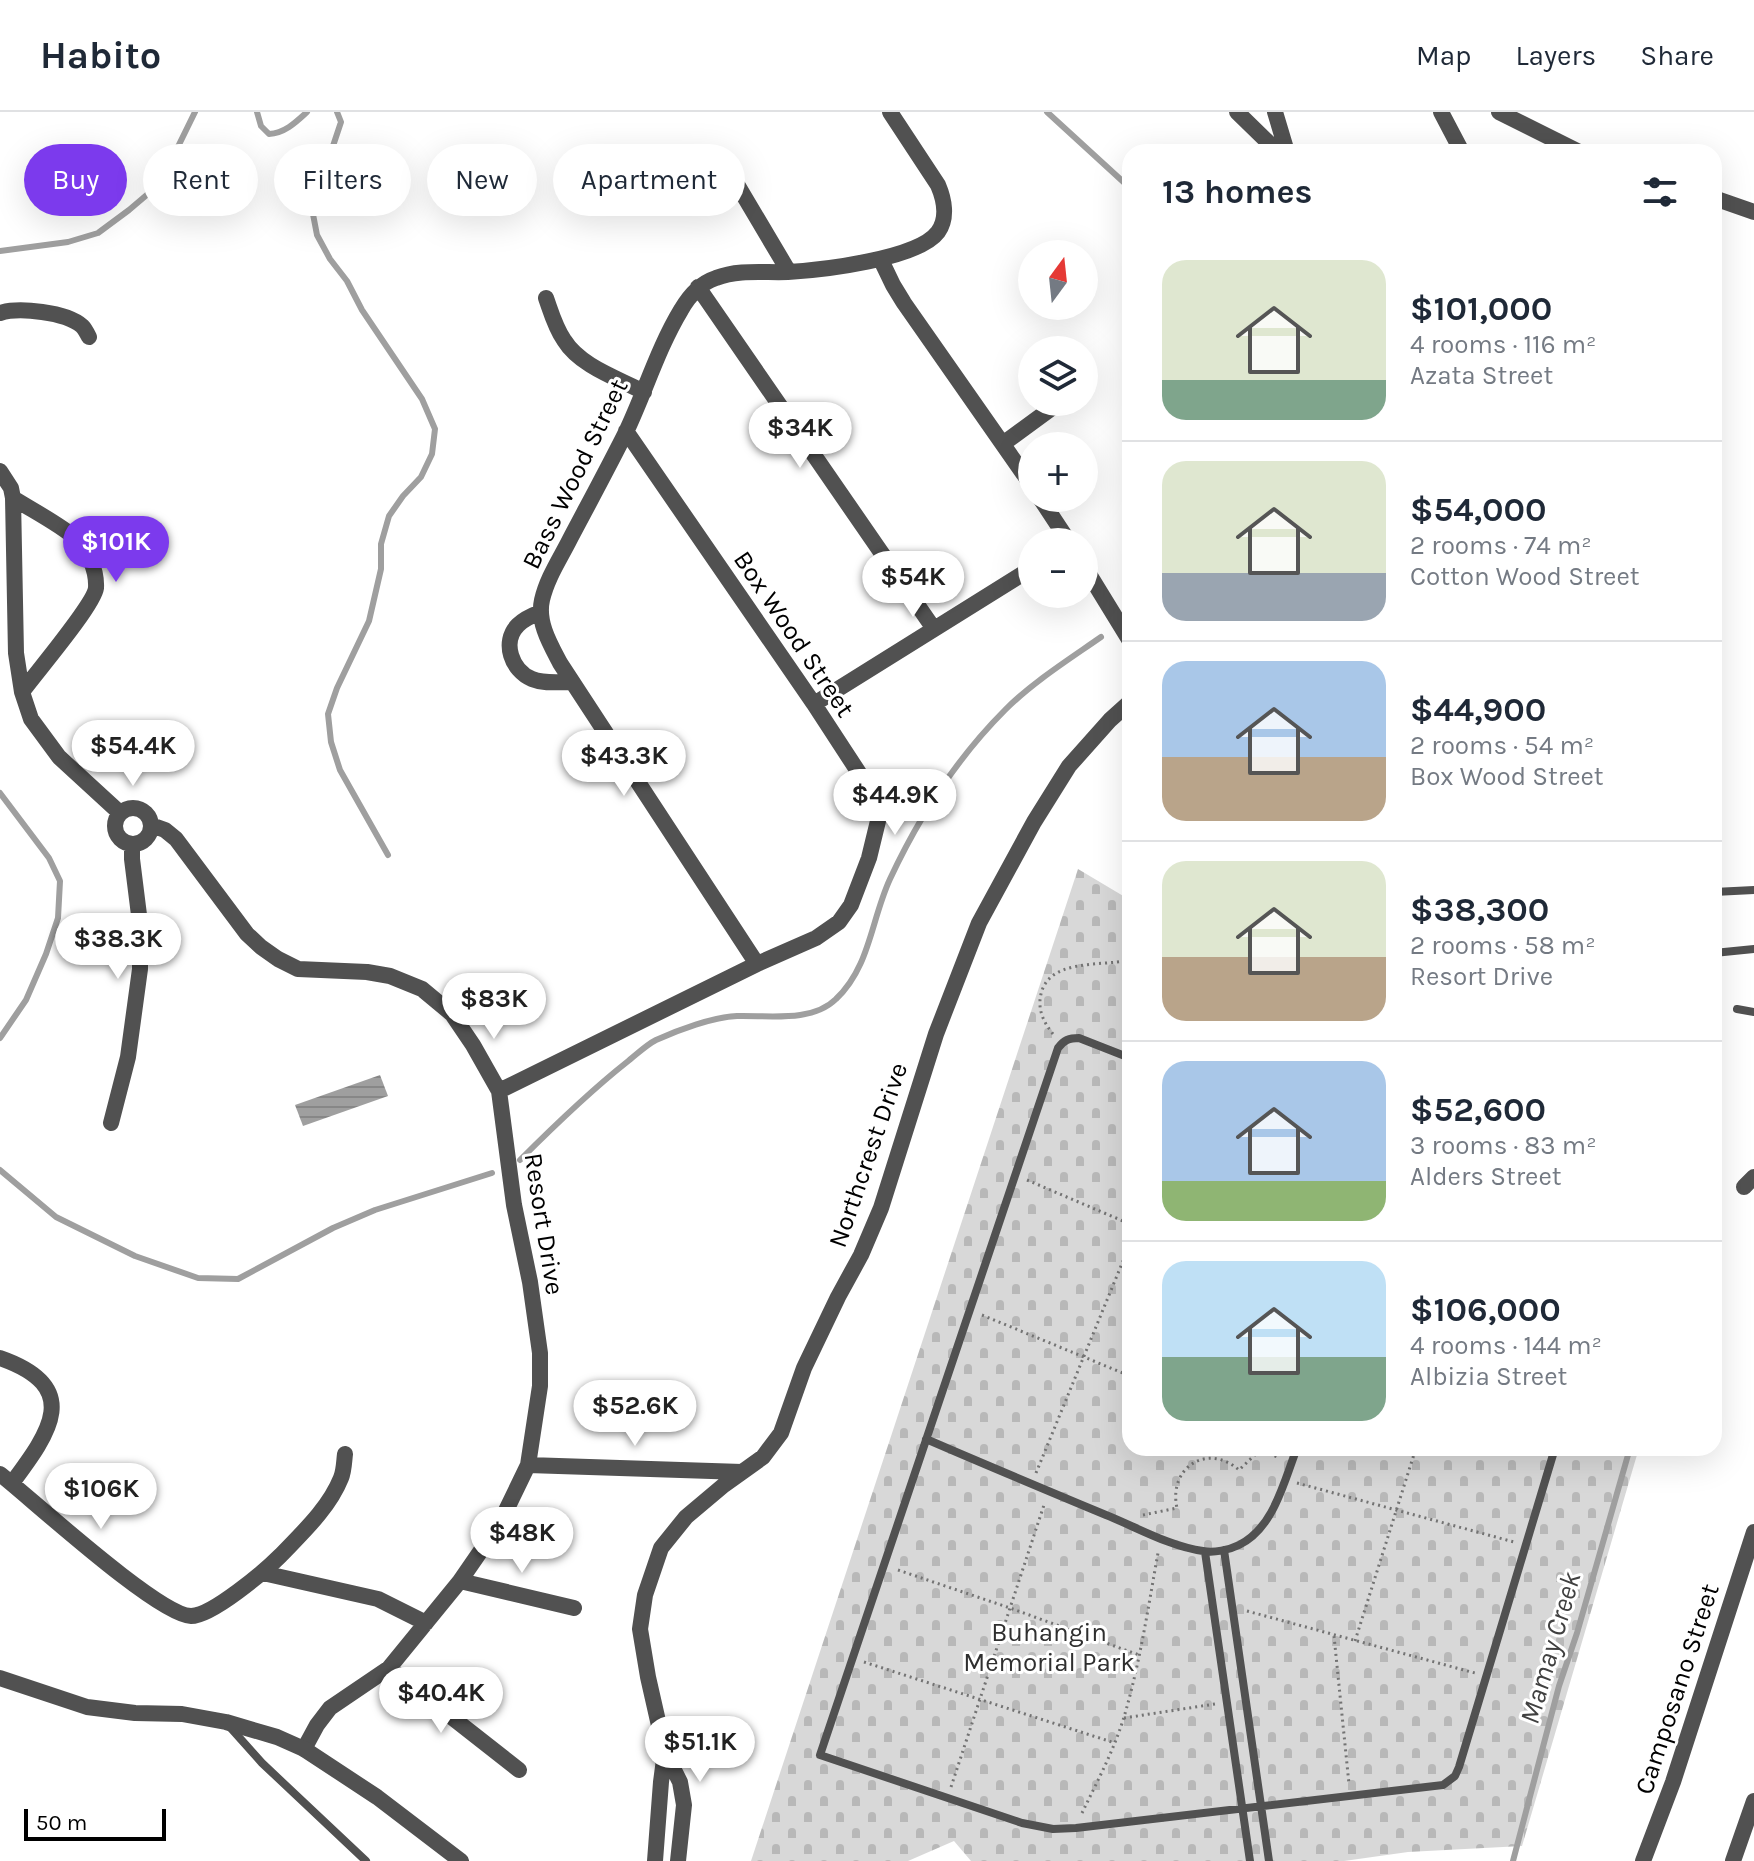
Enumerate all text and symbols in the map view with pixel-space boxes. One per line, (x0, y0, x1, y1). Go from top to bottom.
text: Habito (40, 33, 161, 78)
text: Map (1416, 39, 1471, 72)
text: Layers (1515, 39, 1596, 72)
text: Share (1640, 39, 1714, 72)
chip: Buy (24, 144, 127, 216)
chip: Rent (143, 144, 258, 216)
chip: Filters (274, 144, 411, 216)
chip: New (427, 144, 537, 216)
chip: Apartment (553, 144, 745, 216)
icon: filters (1638, 170, 1682, 214)
text: 13 homes (1162, 172, 1313, 212)
north arrow (1018, 240, 1098, 320)
map controls (1018, 240, 1098, 608)
text: $101,000 (1410, 289, 1552, 329)
icon: home (1226, 292, 1322, 388)
text: 4 rooms · 116 m² (1410, 329, 1597, 360)
button: layers (1018, 336, 1098, 416)
text: Azata Street (1410, 360, 1553, 391)
street label: Bass Wood Street (516, 374, 635, 574)
pin: $34K (753, 402, 847, 470)
text: $34K (767, 412, 833, 443)
button: + (1018, 432, 1098, 512)
text: $54,000 (1410, 490, 1547, 530)
icon: home (1226, 493, 1322, 589)
pin: $101K (60, 516, 172, 584)
text: $101K (81, 526, 151, 557)
button: − (1018, 528, 1098, 608)
text: 2 rooms · 74 m² (1410, 530, 1592, 561)
street label: Box Wood Street (727, 545, 861, 723)
pin: $54K (866, 551, 960, 619)
text: $54K (880, 561, 946, 592)
text: Cotton Wood Street (1410, 561, 1640, 592)
text: $44,900 (1410, 690, 1546, 730)
icon: home (1226, 693, 1322, 789)
pin: $54.4K (68, 720, 198, 788)
text: $54.4K (90, 730, 176, 761)
pin: $43.3K (559, 730, 689, 798)
text: 2 rooms · 54 m² (1410, 730, 1594, 761)
text: $43.3K (580, 740, 668, 771)
text: Box Wood Street (1410, 761, 1604, 792)
pin: $44.9K (830, 769, 960, 837)
text: $44.9K (851, 779, 939, 810)
text: $38,300 (1410, 890, 1549, 930)
icon: home (1226, 893, 1322, 989)
pin: $38.3K (53, 913, 183, 981)
text: $38.3K (73, 923, 163, 954)
text: 2 rooms · 58 m² (1410, 930, 1596, 961)
text: Resort Drive (1410, 961, 1553, 992)
pin: $83K (447, 973, 541, 1041)
text: $83K (460, 983, 528, 1014)
street label: Northcrest Drive (822, 1059, 914, 1251)
text: $52,600 (1410, 1090, 1546, 1130)
icon: home (1226, 1093, 1322, 1189)
text: 3 rooms · 83 m² (1410, 1130, 1597, 1161)
street label: Resort Drive (517, 1151, 571, 1297)
text: Alders Street (1410, 1161, 1562, 1192)
text: $106,000 (1410, 1290, 1561, 1330)
icon: home (1226, 1293, 1322, 1389)
text: 4 rooms · 144 m² (1410, 1330, 1602, 1361)
text: Albizia Street (1410, 1361, 1567, 1392)
pin: $52.6K (570, 1380, 700, 1448)
text: $52.6K (591, 1390, 679, 1421)
pin: $106K (45, 1463, 157, 1531)
text: $106K (63, 1473, 139, 1504)
pin: $48K (475, 1507, 569, 1575)
text: $48K (488, 1517, 556, 1548)
water label: Mamay Creek (1513, 1567, 1588, 1728)
street label: Camposano Street (1628, 1580, 1726, 1798)
park label: Buhangin Memorial Park (963, 1617, 1135, 1678)
pin: $40.4K (376, 1667, 506, 1735)
text: $40.4K (397, 1677, 485, 1708)
pin: $51.1K (635, 1716, 765, 1784)
text: $51.1K (663, 1726, 737, 1757)
scale bar (24, 1805, 166, 1841)
text: 50 m (36, 1810, 87, 1836)

